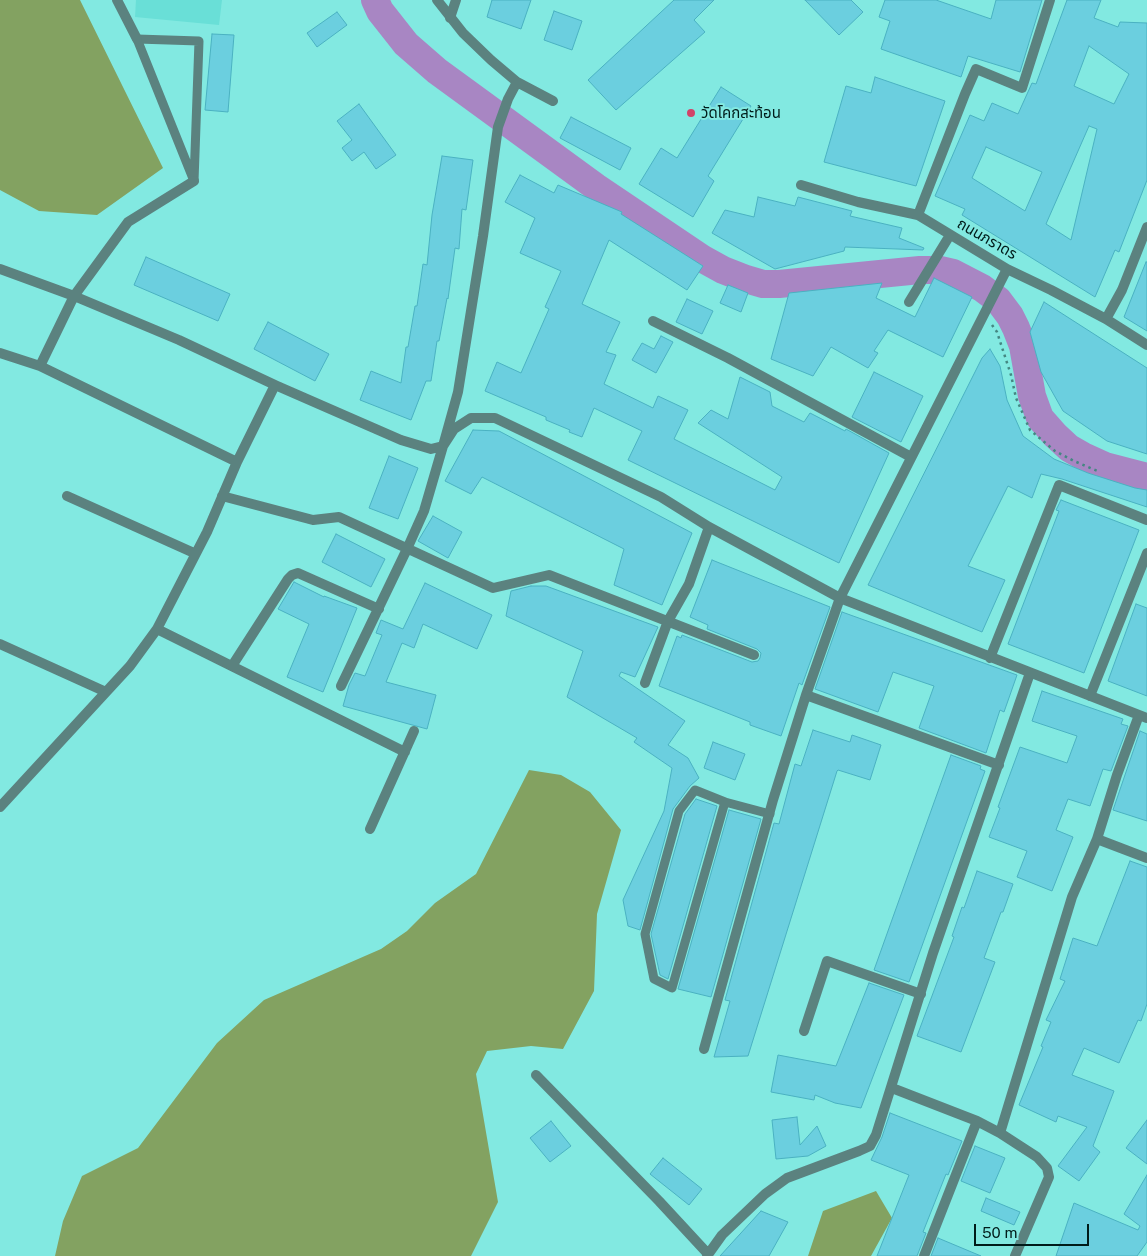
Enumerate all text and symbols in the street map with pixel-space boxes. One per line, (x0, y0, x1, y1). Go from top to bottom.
place label: วัดโคกสะท้อน (701, 104, 781, 122)
marker: วัดโคกสะท้อน (685, 107, 697, 119)
street label: ถนนภราดร (954, 215, 1020, 263)
scale bar (977, 1214, 1092, 1246)
text: 50 m (982, 1224, 1017, 1241)

